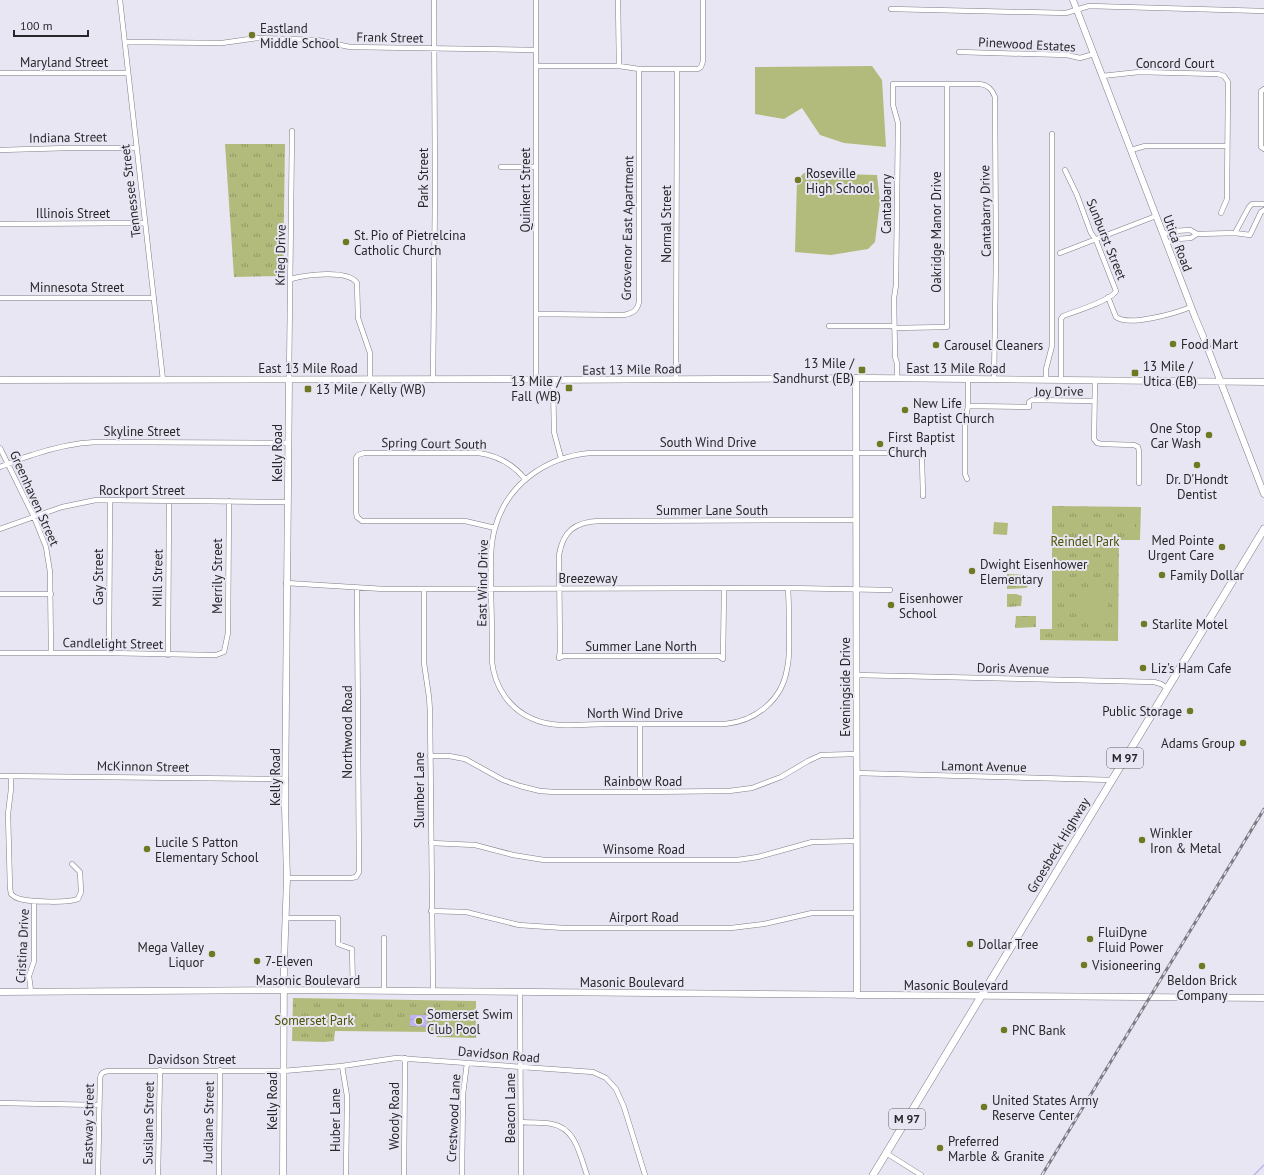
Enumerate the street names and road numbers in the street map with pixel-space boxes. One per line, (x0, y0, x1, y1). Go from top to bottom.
street label: Frank Street (356, 28, 424, 47)
street label: Pinewood Estates (978, 33, 1076, 56)
street label: Maryland Street (20, 54, 109, 71)
street label: Concord Court (1136, 55, 1215, 72)
street label: Indiana Street (29, 128, 108, 147)
street label: Tennessee Street (116, 143, 145, 238)
street label: Park Street (415, 147, 432, 208)
street label: Quinkert Street (517, 147, 534, 233)
street label: Grosvenor East Apartment (618, 155, 637, 301)
street label: Cantabarry Drive (976, 165, 995, 257)
street label: Oakridge Manor Drive (928, 171, 945, 293)
street label: Cantabarry (878, 174, 895, 234)
street label: Normal Street (658, 185, 675, 263)
street label: Sunburst Street (1083, 196, 1131, 283)
street label: Illinois Street (36, 205, 111, 222)
street label: Utica Road (1159, 212, 1196, 274)
street label: Krieg Drive (271, 224, 290, 286)
street label: Minnesota Street (30, 279, 125, 296)
street label: East 13 Mile Road (258, 360, 358, 377)
street label: East 13 Mile Road (582, 360, 682, 379)
street label: East 13 Mile Road (906, 360, 1006, 377)
street label: Joy Drive (1033, 383, 1084, 400)
street label: Skyline Street (104, 423, 181, 440)
street label: Kelly Road (269, 424, 286, 482)
street label: Spring Court South (381, 434, 487, 453)
street label: South Wind Drive (660, 434, 756, 451)
street label: Greenhaven Street (6, 448, 63, 549)
street label: Rockport Street (99, 482, 186, 499)
street label: Summer Lane South (656, 502, 768, 519)
street label: Merrily Street (209, 538, 226, 614)
street label: East Wind Drive (473, 539, 492, 627)
street label: Gay Street (90, 548, 107, 605)
street label: Mill Street (148, 548, 167, 607)
street label: Breezeway (558, 570, 618, 587)
street label: Candlelight Street (63, 634, 164, 653)
street label: Eveningside Drive (837, 637, 854, 737)
street label: Summer Lane North (585, 638, 697, 655)
street label: Doris Avenue (977, 659, 1049, 678)
street label: Northwood Road (339, 685, 356, 779)
street label: North Wind Drive (587, 705, 683, 722)
street label: Kelly Road (267, 748, 284, 806)
road number: M 97 (1107, 748, 1143, 768)
street label: Slumber Lane (411, 752, 428, 828)
street label: McKinnon Street (97, 757, 190, 776)
street label: Lamont Avenue (941, 757, 1027, 776)
street label: Rainbow Road (604, 773, 682, 790)
street label: Groesbeck Highway (1023, 794, 1094, 896)
street label: Winsome Road (603, 841, 685, 858)
street label: Cristina Drive (12, 908, 33, 984)
street label: Airport Road (609, 909, 679, 926)
street label: Masonic Boulevard (256, 972, 360, 989)
street label: Masonic Boulevard (580, 974, 684, 991)
street label: Masonic Boulevard (904, 977, 1008, 994)
street label: Davidson Road (457, 1042, 541, 1067)
street label: Davidson Street (148, 1051, 237, 1068)
street label: Kelly Road (264, 1072, 281, 1130)
street label: Crestwood Lane (443, 1073, 464, 1163)
street label: Beacon Lane (502, 1073, 519, 1143)
street label: Judilane Street (199, 1080, 218, 1164)
street label: Susilane Street (139, 1081, 158, 1165)
street label: Eastway Street (79, 1082, 98, 1165)
street label: Woody Road (386, 1082, 403, 1150)
street label: Huber Lane (327, 1088, 344, 1152)
road number: M 97 (889, 1109, 925, 1129)

